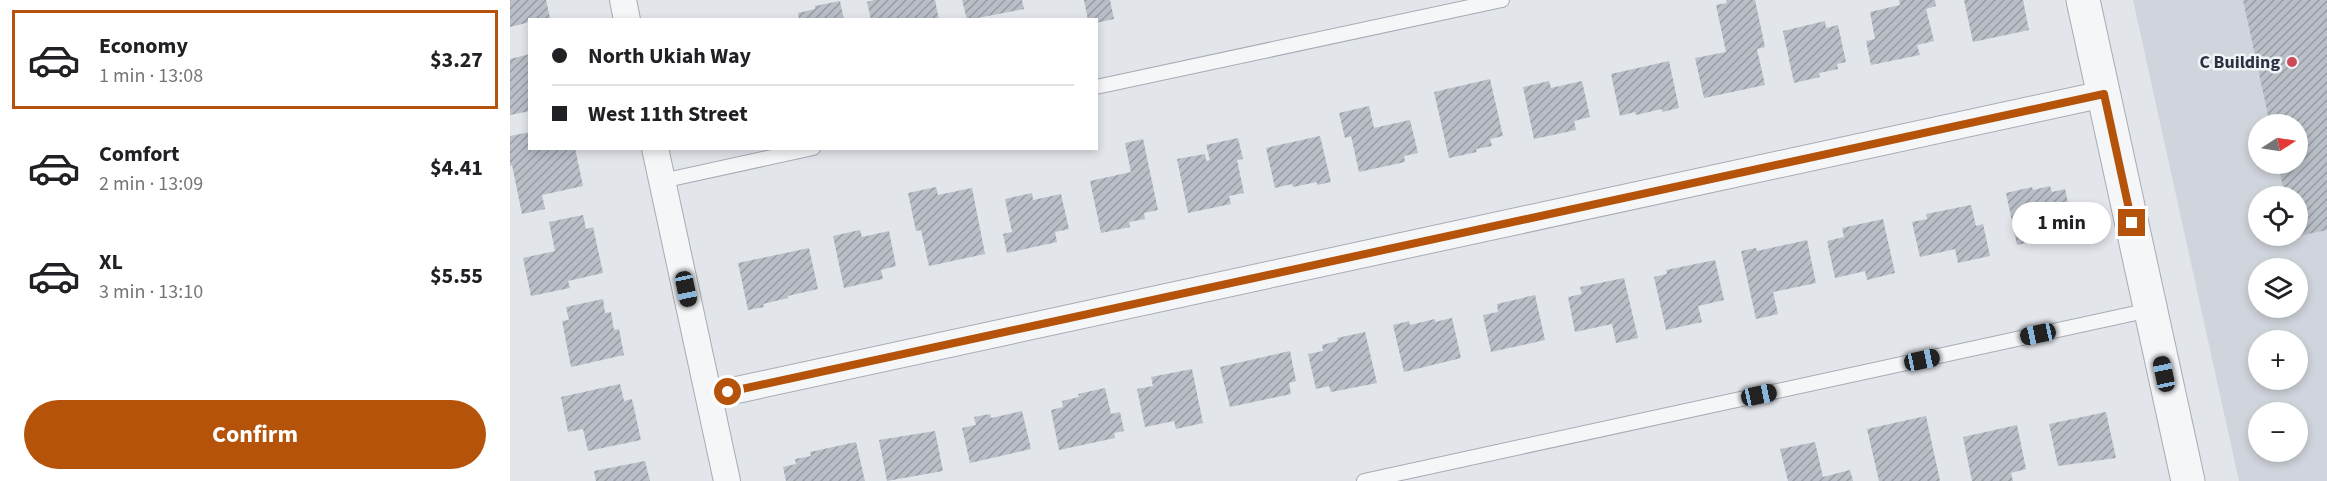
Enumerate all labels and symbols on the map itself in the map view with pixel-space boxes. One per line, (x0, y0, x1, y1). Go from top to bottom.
place label: C Building (2200, 50, 2280, 75)
marker: C Building (2285, 55, 2299, 69)
north arrow (2248, 114, 2308, 174)
callout: 1 min (2012, 202, 2111, 244)
route end (2118, 209, 2145, 236)
car (673, 270, 699, 308)
car (2019, 321, 2057, 347)
car (1903, 347, 1941, 373)
car (2151, 355, 2177, 393)
route start (714, 378, 741, 405)
car (1740, 382, 1778, 408)

